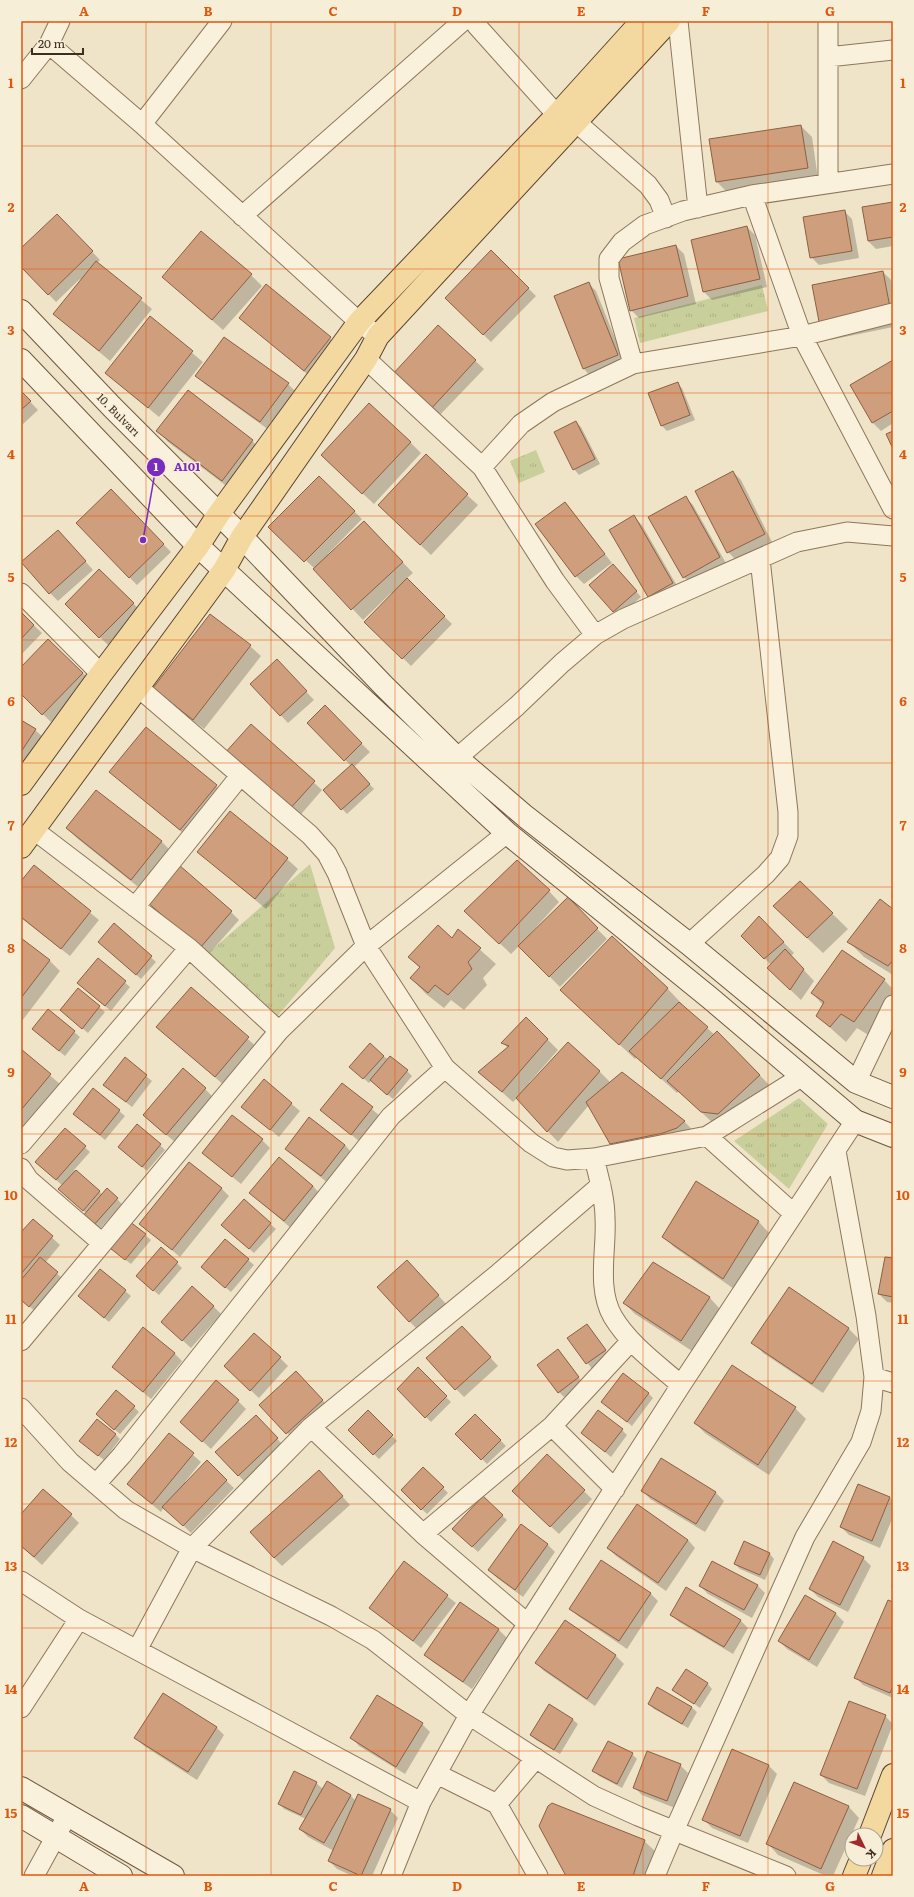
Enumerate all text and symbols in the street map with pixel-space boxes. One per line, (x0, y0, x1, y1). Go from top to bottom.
text: A (79, 1, 89, 20)
text: B (204, 1, 213, 20)
text: C (328, 1, 338, 20)
text: D (452, 1, 462, 20)
text: E (577, 1, 586, 20)
text: F (702, 1, 710, 20)
text: G (825, 1, 835, 20)
scale bar (32, 30, 83, 56)
text: 20 m (38, 34, 65, 52)
text: 1 (8, 73, 14, 92)
text: 1 (900, 73, 906, 92)
text: 2 (8, 197, 15, 216)
text: 2 (900, 197, 907, 216)
text: 3 (7, 320, 15, 339)
text: 3 (899, 320, 907, 339)
street label: 10. Bulvarı (94, 389, 144, 439)
text: 4 (7, 444, 15, 463)
text: 4 (899, 444, 907, 463)
callout: A101 (146, 455, 209, 479)
text: 1 (154, 457, 159, 475)
text: A101 (174, 457, 200, 475)
text: 5 (7, 567, 15, 586)
text: 5 (899, 567, 907, 586)
text: 6 (7, 691, 15, 710)
text: 6 (899, 691, 907, 710)
text: 7 (7, 815, 15, 834)
text: 7 (899, 815, 907, 834)
text: 8 (7, 938, 15, 957)
text: 8 (899, 938, 907, 957)
text: 9 (7, 1062, 15, 1081)
text: 9 (899, 1062, 907, 1081)
text: 10 (4, 1185, 18, 1204)
text: 10 (896, 1185, 910, 1204)
text: 11 (6, 1309, 17, 1328)
text: 11 (898, 1309, 909, 1328)
text: 12 (5, 1432, 17, 1451)
text: 12 (897, 1432, 909, 1451)
text: 13 (5, 1556, 17, 1575)
text: 13 (897, 1556, 909, 1575)
text: 14 (5, 1679, 18, 1698)
text: 14 (897, 1679, 910, 1698)
text: 15 (5, 1803, 17, 1822)
text: 15 (897, 1803, 909, 1822)
north arrow (844, 1827, 884, 1867)
text: K (863, 1846, 881, 1863)
text: A (79, 1876, 89, 1895)
text: B (204, 1876, 213, 1895)
text: C (328, 1876, 338, 1895)
text: D (452, 1876, 462, 1895)
text: E (577, 1876, 586, 1895)
text: F (702, 1876, 710, 1895)
text: G (825, 1876, 835, 1895)

